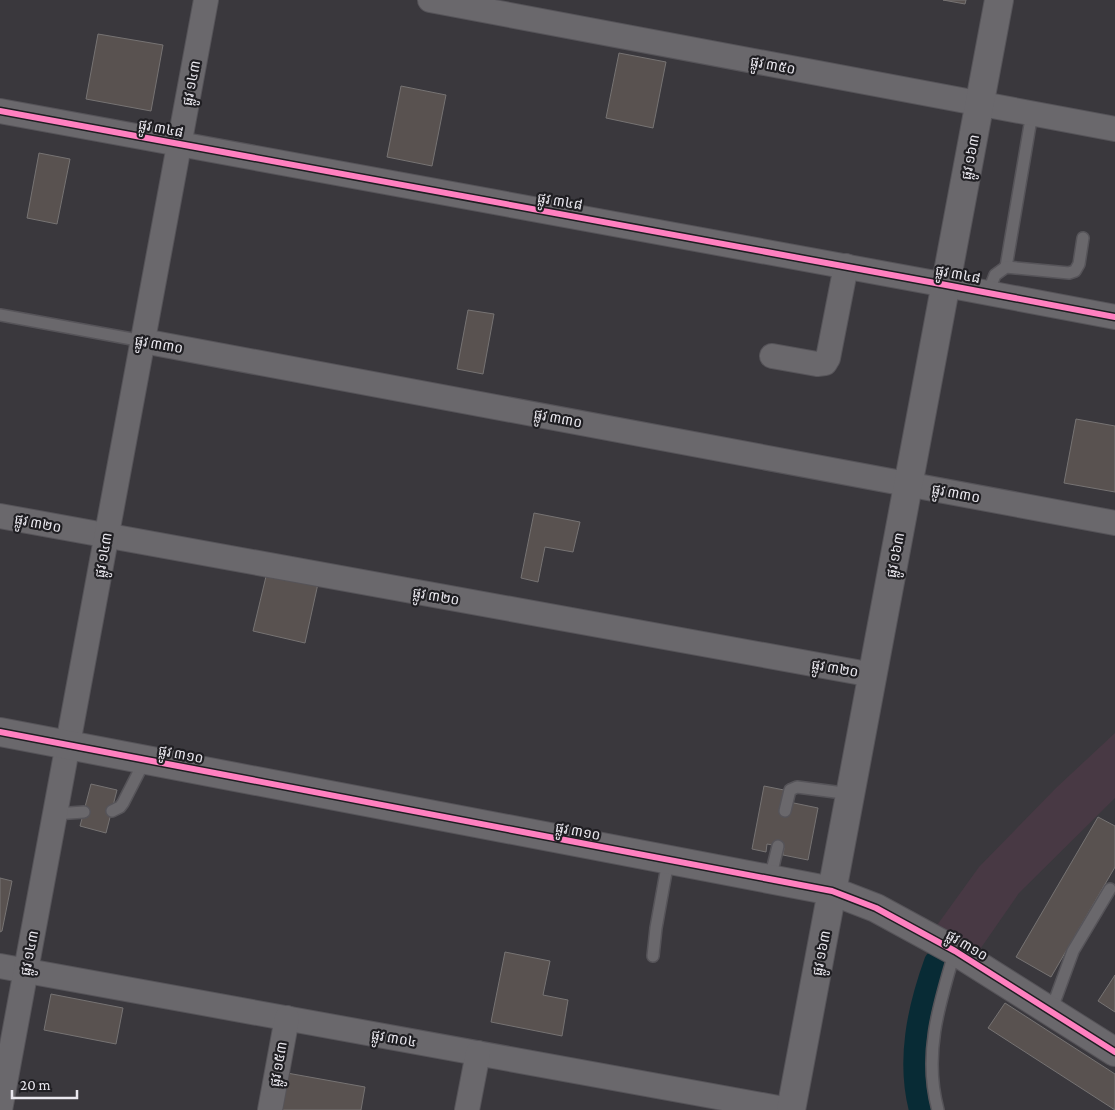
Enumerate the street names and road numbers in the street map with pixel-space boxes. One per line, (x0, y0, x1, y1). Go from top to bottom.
street label: ផ្លូវ ៣៥០ (748, 53, 797, 81)
street label: ផ្លូវ ១៤៣ (179, 59, 207, 108)
street label: ផ្លូវ ៣៤៨ (136, 116, 185, 144)
street label: ផ្លូវ ១៦៣ (958, 133, 986, 182)
street label: ផ្លូវ ៣៤៨ (535, 189, 584, 217)
street label: ផ្លូវ ៣៤៨ (933, 262, 982, 290)
street label: ផ្លូវ ៣៣០ (133, 332, 185, 360)
street label: ផ្លូវ ៣៣០ (532, 405, 584, 435)
street label: ផ្លូវ ៣៣០ (930, 480, 982, 510)
street label: ផ្លូវ ៣២០ (12, 511, 63, 539)
street label: ផ្លូវ ១៤៣ (91, 531, 119, 580)
street label: ផ្លូវ ១៦៣ (883, 531, 911, 580)
street label: ផ្លូវ ៣២០ (410, 584, 461, 612)
street label: ផ្លូវ ៣២០ (809, 656, 860, 684)
street label: ផ្លូវ ៣១០ (156, 742, 205, 770)
street label: ផ្លូវ ៣១០ (553, 819, 602, 847)
street label: ផ្លូវ ៣១០ (941, 926, 991, 967)
street label: ផ្លូវ ១៤៣ (17, 929, 45, 978)
street label: ផ្លូវ ១៦៣ (809, 929, 837, 978)
street label: ផ្លូវ ៣០៤ (369, 1026, 418, 1054)
street label: ផ្លូវ ១៥៣ (266, 1040, 294, 1089)

